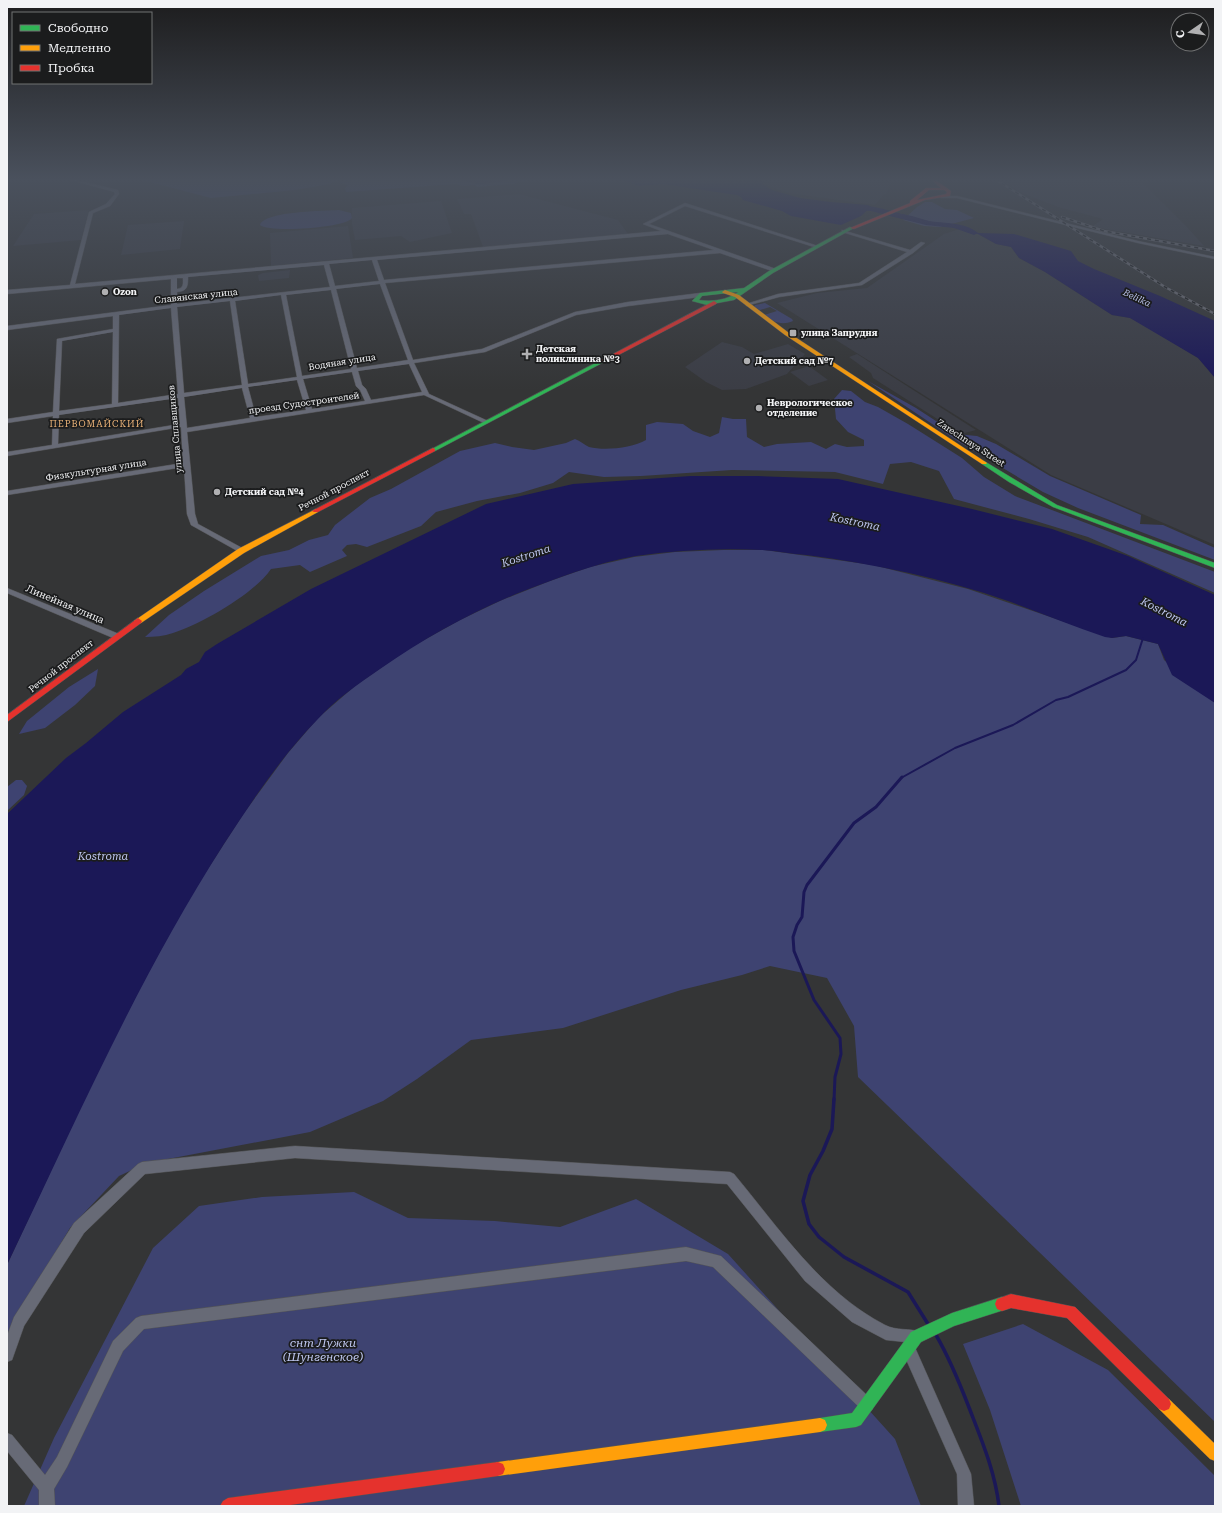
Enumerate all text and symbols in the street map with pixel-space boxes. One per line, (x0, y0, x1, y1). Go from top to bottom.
legend (12, 12, 152, 84)
north arrow (1170, 12, 1210, 52)
text: Свободно (48, 21, 108, 35)
text: С (1173, 29, 1188, 39)
text: Медленно (48, 41, 111, 55)
text: Пробка (48, 61, 95, 75)
marker: Ozon (100, 287, 110, 297)
place label: Ozon (113, 287, 137, 297)
street label: Славянская улица (154, 287, 238, 305)
water label: Belilka (1121, 287, 1153, 309)
marker: улица Запрудня (788, 328, 798, 338)
place label: улица Запрудня (801, 328, 878, 338)
place label: Детская поликлиника №3 (536, 344, 620, 364)
marker: Детская поликлиника №3 (521, 348, 533, 360)
street label: Водяная улица (308, 352, 376, 372)
marker: Детский сад №7 (742, 356, 752, 366)
place label: Детский сад №7 (755, 356, 834, 366)
street label: улица Сплавщиков (166, 385, 184, 473)
street label: проезд Судостроителей (248, 390, 360, 416)
place label: Неврологическое отделение (767, 398, 853, 418)
marker: Неврологическое отделение (754, 403, 764, 413)
street label: Zarechnaya Street (935, 417, 1007, 469)
district label: ПЕРВОМАЙСКИЙ (50, 418, 144, 429)
street label: Физкультурная улица (45, 457, 147, 483)
street label: Речной проспект (297, 467, 371, 513)
marker: Детский сад №4 (212, 487, 222, 497)
place label: Детский сад №4 (225, 487, 304, 497)
water label: Kostroma (828, 510, 881, 534)
water label: Kostroma (499, 542, 552, 570)
street label: Линейная улица (24, 583, 106, 626)
water label: Kostroma (1138, 594, 1190, 629)
street label: Речной проспект (27, 638, 95, 694)
water label: Kostroma (77, 850, 129, 863)
park label: снт Лужки (Шунгенское) (282, 1336, 364, 1364)

